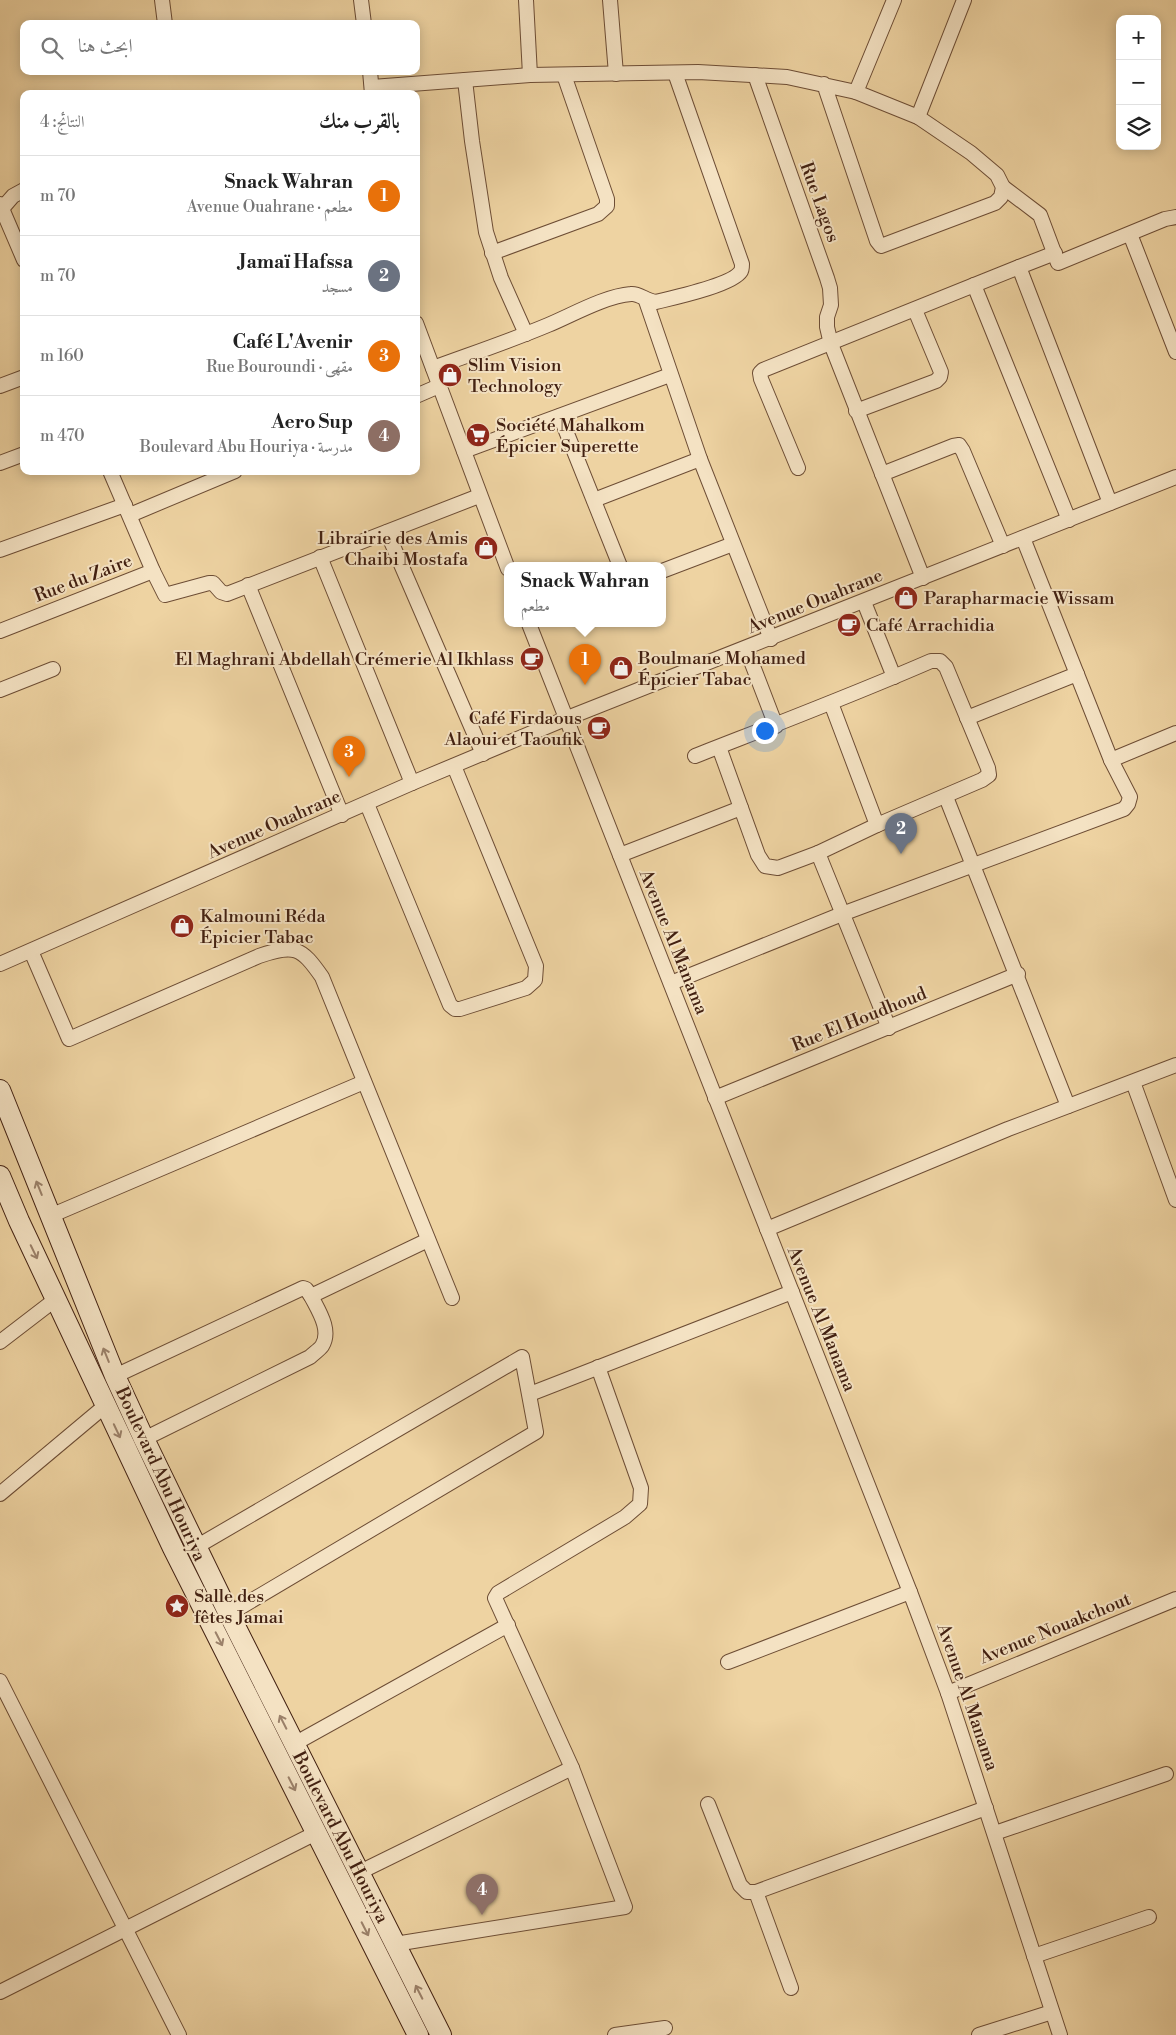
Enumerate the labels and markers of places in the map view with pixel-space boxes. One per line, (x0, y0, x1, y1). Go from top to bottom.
place label: Slim Vision Technology (468, 354, 562, 398)
shop icon: Slim Vision Technology (437, 362, 463, 388)
place label: Société Mahalkom Épicier Superette (496, 414, 645, 458)
supermarket icon: Société Mahalkom Épicier Superette (465, 422, 491, 448)
place label: Librairie des Amis Chaibi Mostafa (317, 527, 469, 571)
shop icon: Librairie des Amis Chaibi Mostafa (473, 535, 499, 561)
shop icon: Parapharmacie Wissam (893, 585, 919, 611)
place label: Parapharmacie Wissam (924, 587, 1115, 610)
cafe icon: Café Arrachidia (836, 612, 862, 638)
place label: Café Arrachidia (866, 614, 996, 637)
pin: 1 (569, 644, 601, 685)
cafe icon: El Maghrani Abdellah Crémerie Al Ikhlass (519, 646, 545, 672)
place label: Boulmane Mohamed Épicier Tabac (637, 647, 806, 691)
place label: El Maghrani Abdellah Crémerie Al Ikhlass (175, 648, 514, 671)
shop icon: Boulmane Mohamed Épicier Tabac (608, 655, 634, 681)
place label: Café Firdaous Alaoui et Taoufik (443, 707, 584, 751)
cafe icon: Café Firdaous Alaoui et Taoufik (586, 715, 612, 741)
pin: 3 (333, 736, 365, 777)
pin: 2 (885, 813, 917, 854)
place label: Kalmouni Réda Épicier Tabac (200, 905, 326, 949)
shop icon: Kalmouni Réda Épicier Tabac (169, 913, 195, 939)
place label: Salle des fêtes Jamai (194, 1585, 284, 1629)
place icon: Salle des fêtes Jamai (164, 1593, 190, 1619)
pin: 4 (466, 1874, 498, 1915)

